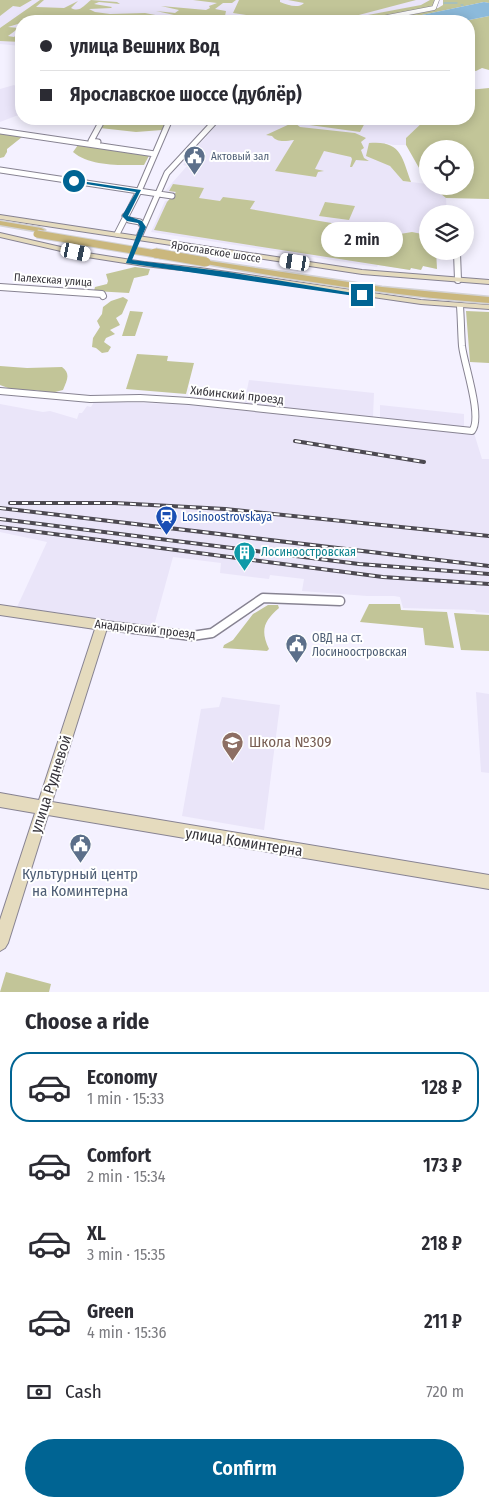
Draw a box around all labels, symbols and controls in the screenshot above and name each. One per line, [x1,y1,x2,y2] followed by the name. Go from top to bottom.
[70,35,219,58] text: улица Вешних Вод
[70,83,302,106] text: Ярославское шоссе (дублёр)
[419,140,474,260] map controls
[419,140,474,195] button: locate
[183,144,207,175] public building icon: Актовый зал
[211,150,269,163] place label: Актовый зал
[63,170,85,192] route start
[419,205,474,260] button: layers
[321,222,403,258] callout: 2 min
[344,230,380,249] text: 2 min
[170,238,262,266] street label: Ярославское шоссе
[59,242,92,262] car
[279,252,310,272] car
[13,271,93,289] street label: Палехская улица
[351,284,373,306] route end
[190,383,284,407] street label: Хибинский проезд
[154,505,178,536] station icon: Losinoostrovskaya
[182,510,272,524] place label: Losinoostrovskaya
[233,540,257,571] building icon: Лосиноостровская
[261,545,356,559] place label: Лосиноостровская
[94,617,196,641] street label: Анадырский проезд
[312,631,407,659] place label: ОВД на ст. Лосиноостровская
[284,633,308,664] public building icon: ОВД на ст. Лосиноостровская
[221,730,245,761] school or university icon: Школа №309
[27,733,75,835] street label: улица Рудневой
[249,733,331,751] place label: Школа №309
[184,824,304,860] street label: улица Коминтерна
[68,833,92,864] public building icon: Культурный центр на Коминтерна
[22,865,138,900] place label: Культурный центр на Коминтерна
[25,1008,149,1035] text: Choose a ride
[27,1065,72,1110] icon: car
[87,1066,157,1089] text: Economy
[421,1076,462,1099] text: 128 ₽
[87,1089,164,1108] text: 1 min · 15:33
[27,1143,72,1188] icon: car
[87,1144,151,1167] text: Comfort
[423,1154,462,1177] text: 173 ₽
[87,1167,166,1186] text: 2 min · 15:34
[27,1221,72,1266] icon: car
[87,1222,106,1245] text: XL
[422,1232,462,1255] text: 218 ₽
[87,1245,165,1264] text: 3 min · 15:35
[27,1299,72,1344] icon: car
[87,1300,134,1323] text: Green
[424,1310,462,1333] text: 211 ₽
[87,1323,166,1342] text: 4 min · 15:36
[25,1378,53,1406] icon: cash
[65,1380,102,1403] text: Cash
[426,1382,464,1401] text: 720 m
[25,1439,464,1497] button: Confirm

